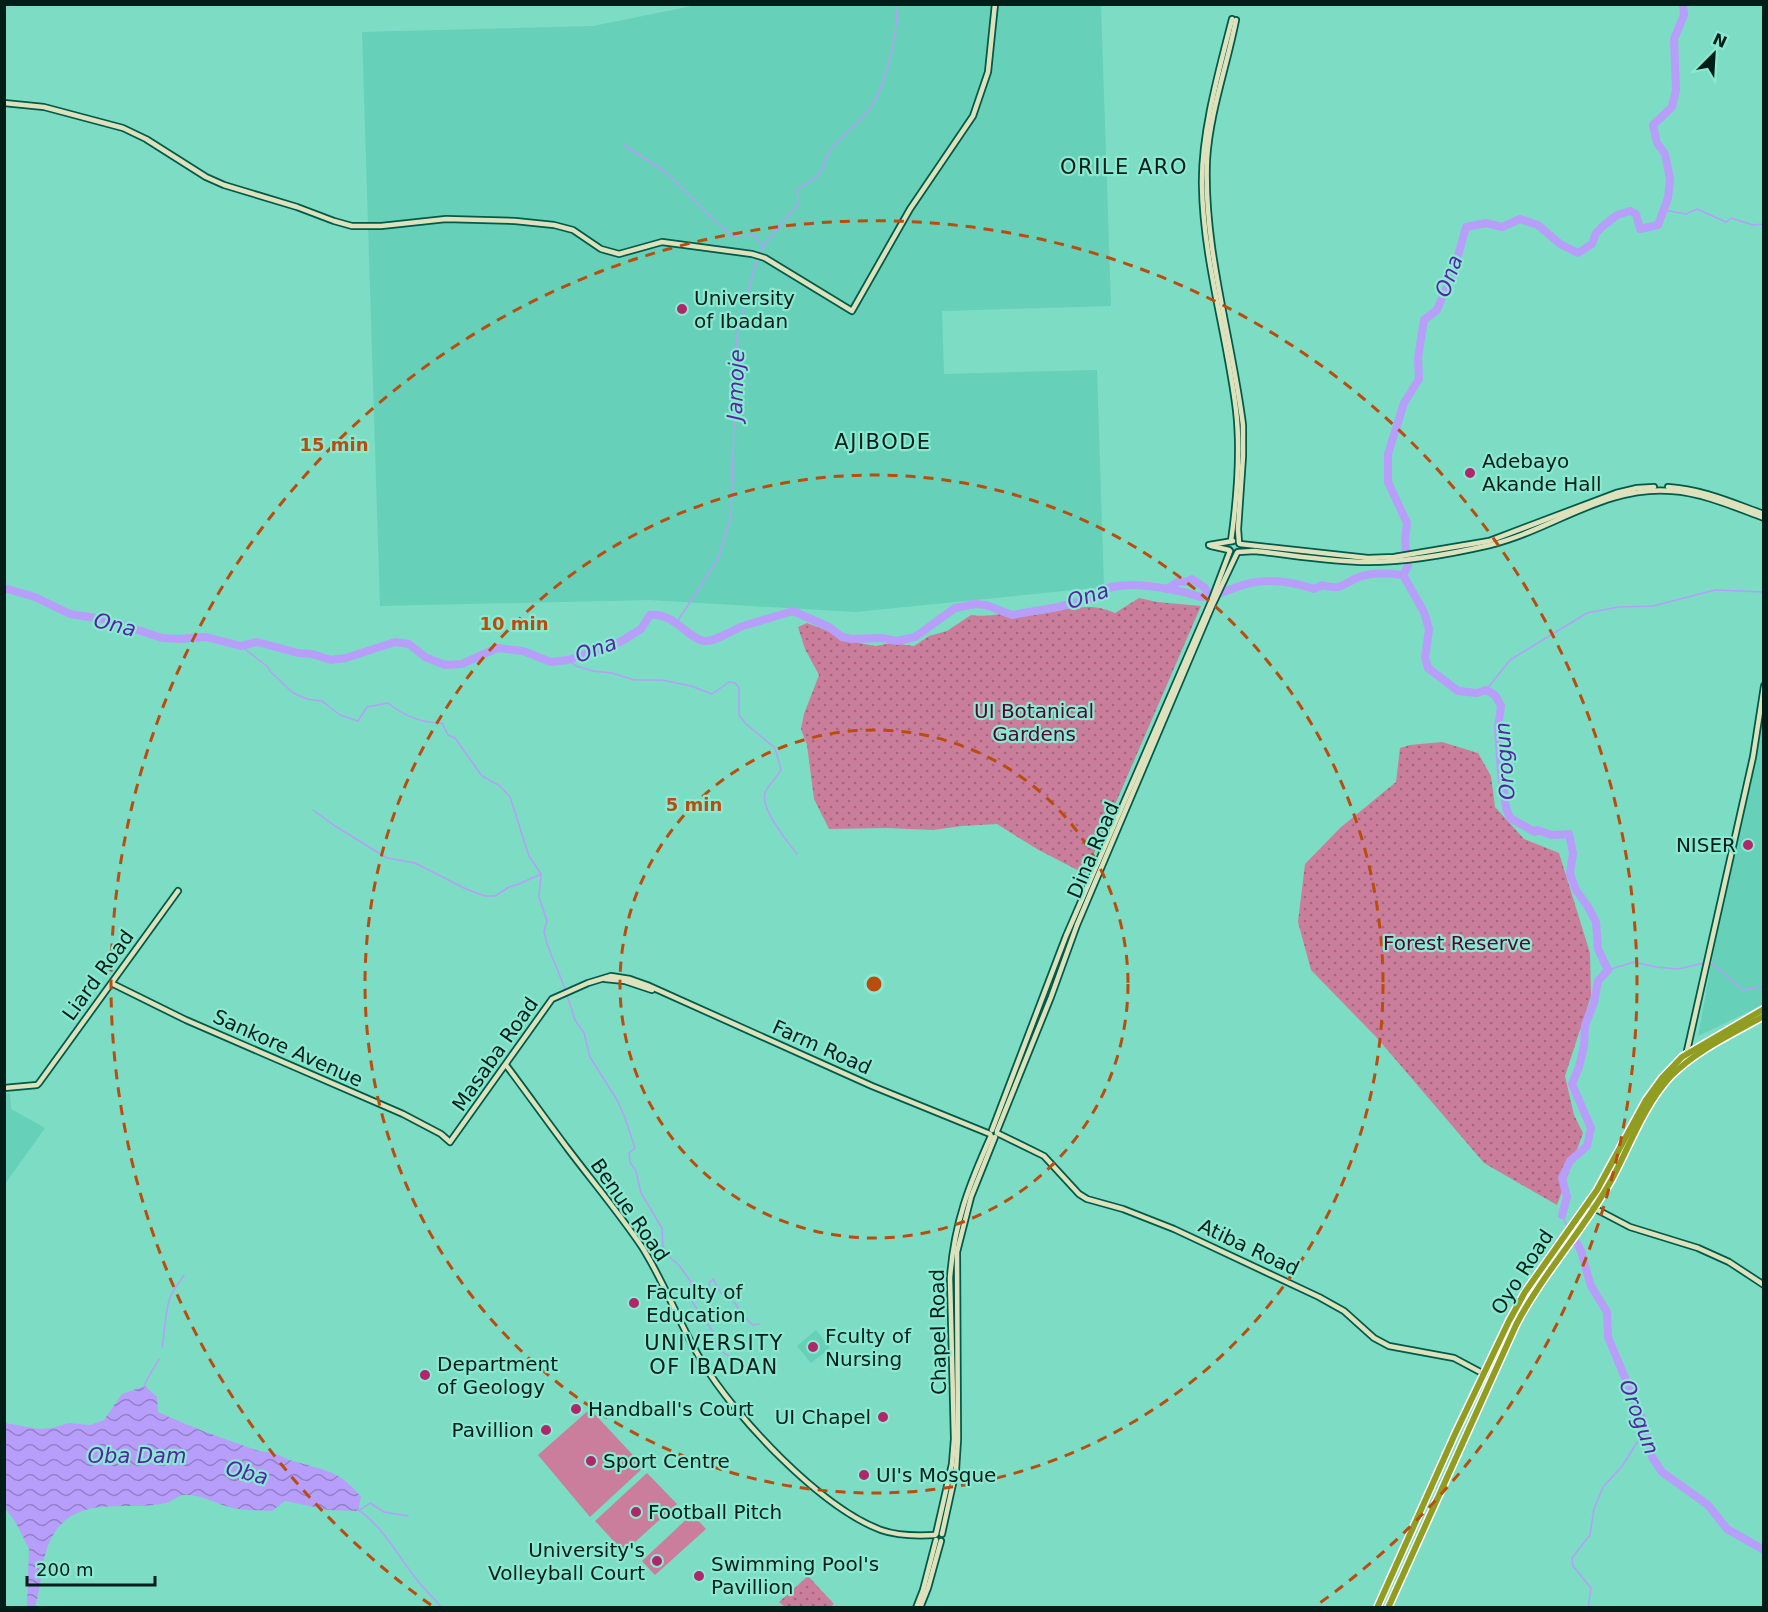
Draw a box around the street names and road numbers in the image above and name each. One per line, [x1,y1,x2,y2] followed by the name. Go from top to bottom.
[1062,798,1124,902] street label: Dina Road
[57,925,139,1025] street label: Liard Road
[447,992,543,1116] street label: Masaba Road
[209,1004,367,1092] street label: Sankore Avenue
[769,1015,875,1079] street label: Farm Road
[586,1154,674,1266] street label: Benue Road
[1195,1213,1303,1281] street label: Atiba Road
[1486,1225,1558,1319] street label: Oyo Road
[925,1269,951,1395] street label: Chapel Road

